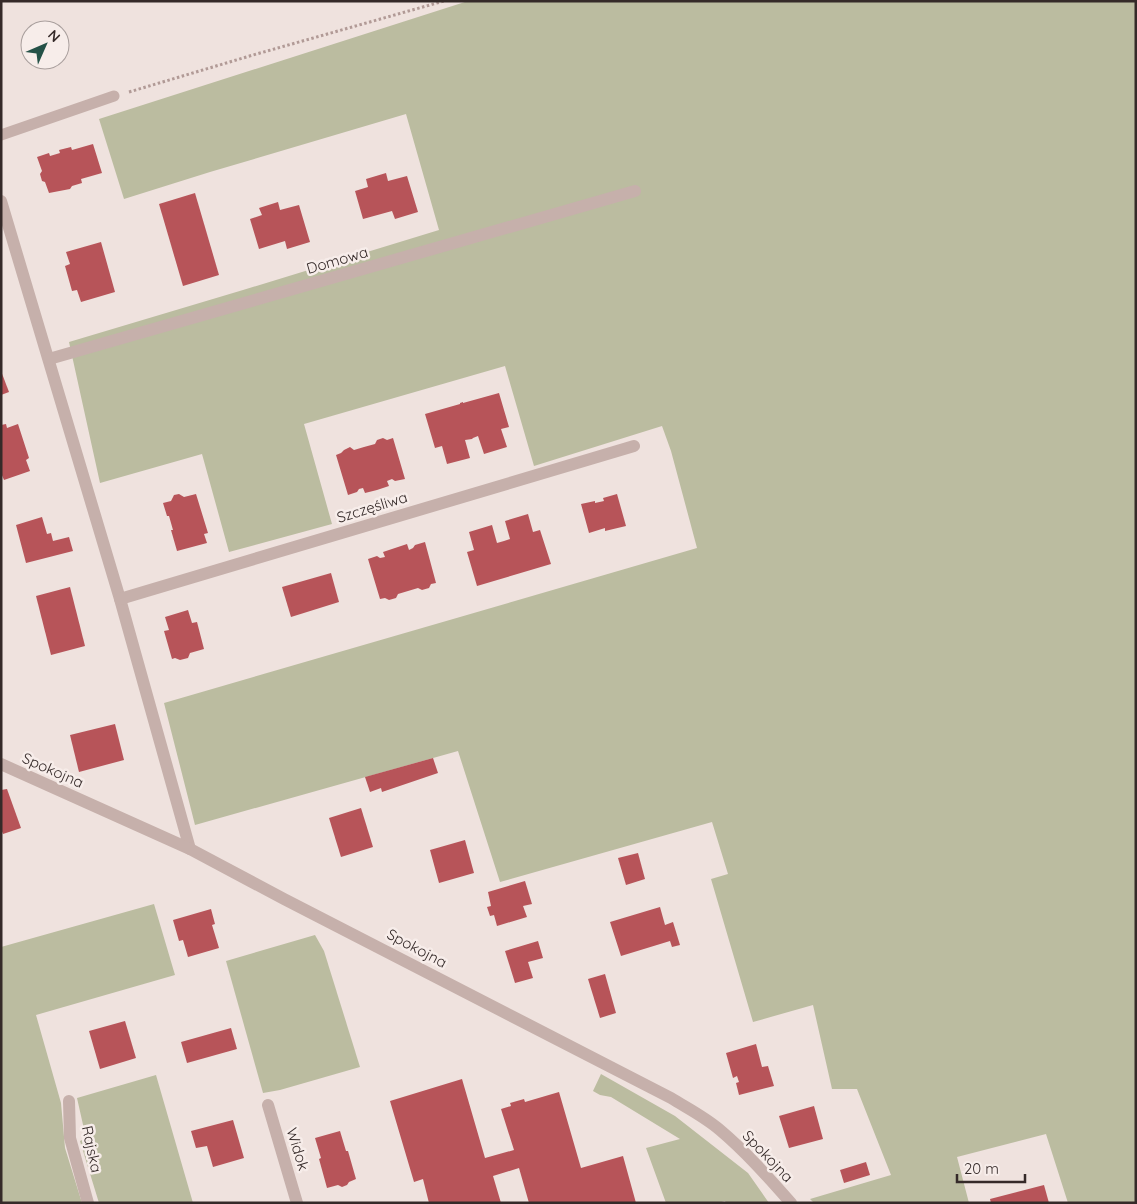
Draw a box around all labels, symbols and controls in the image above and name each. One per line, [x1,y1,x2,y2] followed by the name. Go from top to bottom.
[20,20,70,70] north arrow
[44,26,64,46] text: N
[304,242,370,278] street label: Domowa
[334,487,410,527] street label: Szczęśliwa
[19,748,87,792] street label: Spokojna
[384,924,450,972] street label: Spokojna
[78,1124,106,1174] street label: Rajska
[282,1125,314,1173] street label: Widok
[739,1126,797,1186] street label: Spokojna
[957,1152,1024,1184] scale bar
[964,1159,999,1178] text: 20 m

